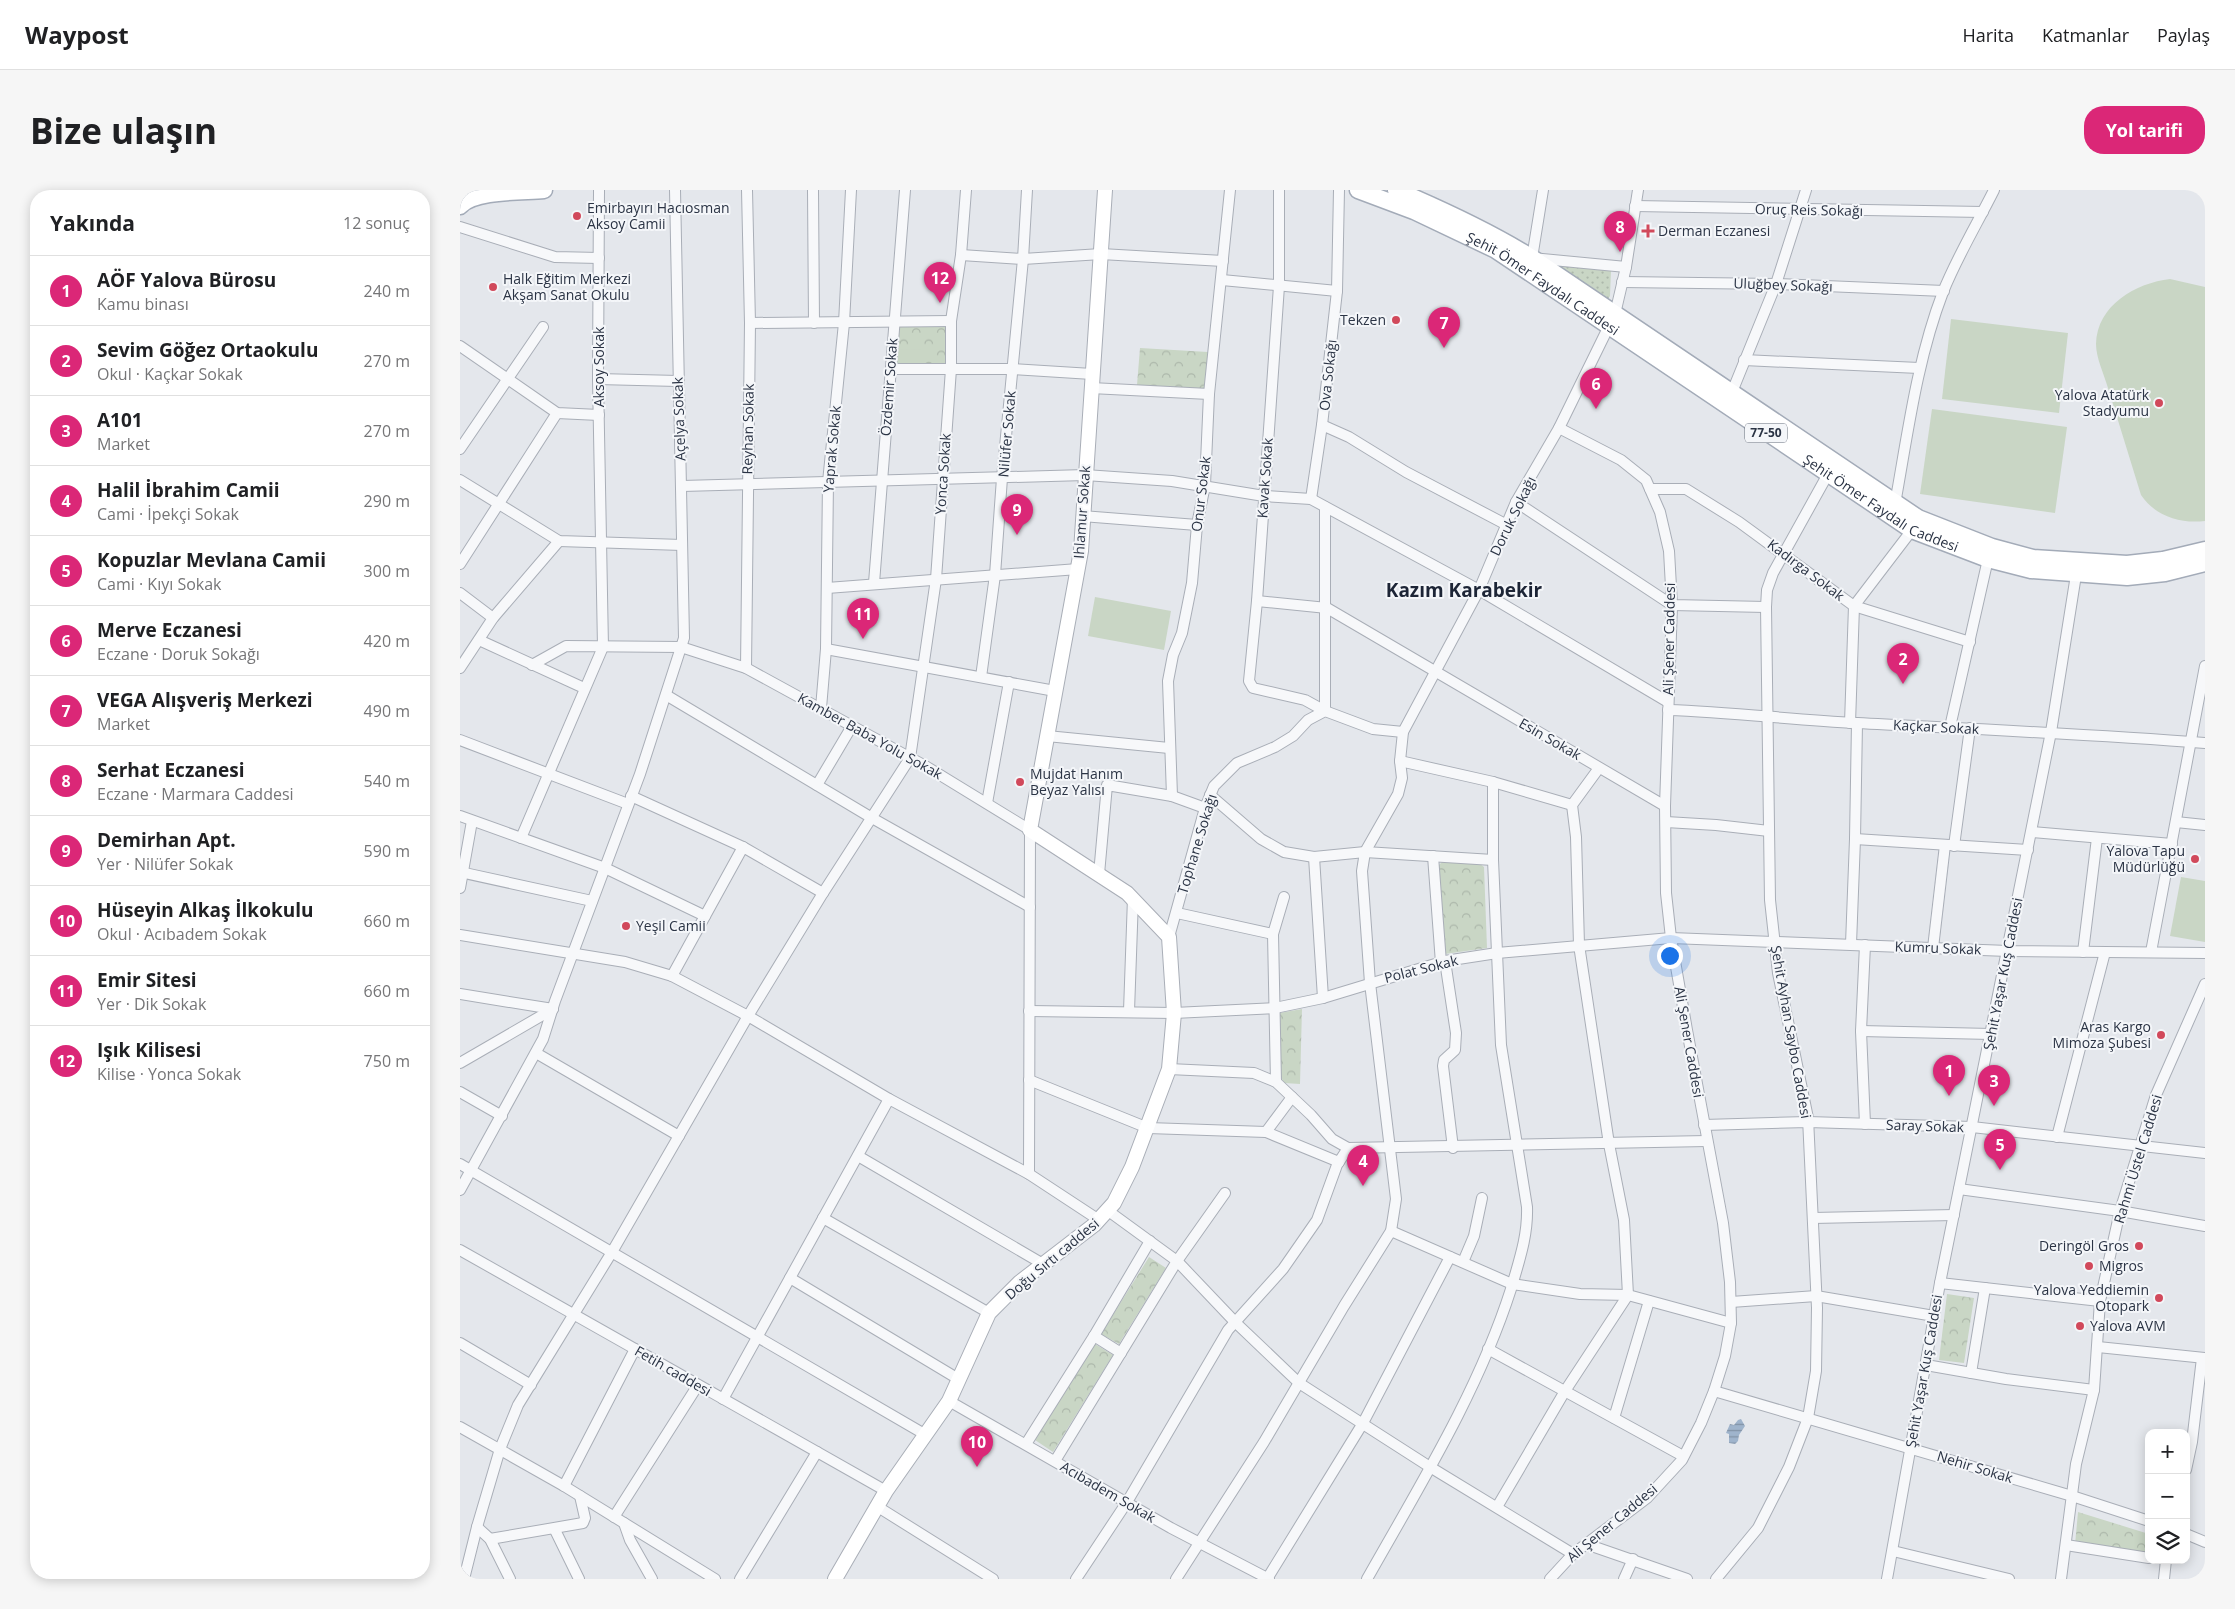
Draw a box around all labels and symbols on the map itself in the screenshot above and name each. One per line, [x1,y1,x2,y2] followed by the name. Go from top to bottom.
[587,198,730,233] place label: Emirbayırı Hacıosman Aksoy Camii
[1755,199,1863,220] street label: Oruç Reis Sokağı
[571,210,583,222] marker: Emirbayırı Hacıosman Aksoy Camii
[1604,211,1636,252] pin: 8
[1658,221,1770,240] place label: Derman Eczanesi
[1642,225,1654,237] marker: Derman Eczanesi
[1463,227,1623,339] street label: Şehit Ömer Faydalı Caddesi
[924,262,956,303] pin: 12
[503,269,631,304] place label: Halk Eğitim Merkezi Akşam Sanat Okulu
[1733,273,1833,296] street label: Uluğbey Sokağı
[487,281,499,293] marker: Halk Eğitim Merkezi Akşam Sanat Okulu
[1428,307,1460,348] pin: 7
[1340,310,1386,329] place label: Tekzen
[1390,314,1402,326] marker: Tekzen
[589,326,608,407] street label: Aksoy Sokak
[876,337,901,437] street label: Özdemir Sokak
[1314,338,1341,412] street label: Ova Sokağı
[1580,368,1612,409] pin: 6
[668,376,689,461] street label: Açelya Sokak
[737,383,758,475] street label: Reyhan Sokak
[2055,385,2150,420] place label: Yalova Atatürk Stadyumu
[993,389,1020,478] street label: Nilüfer Sokak
[2153,397,2165,409] marker: Yalova Atatürk Stadyumu
[818,404,845,493] street label: Yaprak Sokak
[1745,424,1787,442] road number: 77-50
[930,432,955,515] street label: Yonca Sokak
[1252,436,1277,519] street label: Kavak Sokak
[1800,450,1961,556] street label: Şehit Ömer Faydalı Caddesi
[1186,454,1215,533] street label: Onur Sokak
[1069,464,1094,559] street label: Ihlamur Sokak
[1485,473,1540,559] street label: Doruk Sokağı
[1001,494,1033,535] pin: 9
[1764,534,1849,605] street label: Kadırga Sokak
[1386,577,1543,603] district label: Kazım Karabekir
[1658,582,1679,696] street label: Ali Şener Caddesi
[847,598,879,639] pin: 11
[1887,643,1919,684] pin: 2
[795,688,946,784] street label: Kamber Baba Yolu Sokak
[1516,713,1585,764] street label: Esin Sokak
[1893,715,1980,738] street label: Kaçkar Sokak
[1030,764,1123,799] place label: Mujdat Hanım Beyaz Yalısı
[1014,776,1026,788] marker: Mujdat Hanım Beyaz Yalısı
[1172,792,1221,896] street label: Tophane Sokağı
[2106,841,2185,876] place label: Yalova Tapu Müdürlüğü
[2189,853,2201,865] marker: Yalova Tapu Müdürlüğü
[1978,896,2027,1052] street label: Şehit Yaşar Kuş Caddesi
[636,916,706,935] place label: Yeşil Camii
[620,920,632,932] marker: Yeşil Camii
[1894,936,1982,959] street label: Kumru Sokak
[1657,943,1683,969] your location
[1767,944,1816,1120] street label: Şehit Ayhan Saybo Caddesi
[1382,950,1460,987] street label: Polat Sokak
[1670,985,1709,1099] street label: Ali Şener Caddesi
[2053,1017,2151,1052] place label: Aras Kargo Mimoza Şubesi
[2155,1029,2167,1041] marker: Aras Kargo Mimoza Şubesi
[1933,1055,1965,1096] pin: 1
[1978,1065,2010,1106] pin: 3
[2109,1092,2166,1226] street label: Rahmi Üstel Caddesi
[1886,1115,1965,1136] street label: Saray Sokak
[1984,1129,2016,1170] pin: 5
[1347,1145,1379,1186] pin: 4
[1001,1214,1103,1304] street label: Doğu Sırtı caddesi
[2039,1236,2129,1255] place label: Deringöl Gros
[2133,1240,2145,1252] marker: Deringöl Gros
[2099,1256,2144,1275] place label: Migros
[2083,1260,2095,1272] marker: Migros
[2034,1280,2150,1315] place label: Yalova Yeddiemin Otopark
[2153,1292,2165,1304] marker: Yalova Yeddiemin Otopark
[1901,1293,1946,1449] street label: Şehit Yaşar Kuş Caddesi
[2090,1316,2166,1335] place label: Yalova AVM
[2074,1320,2086,1332] marker: Yalova AVM
[631,1341,715,1400] street label: Fetih caddesi
[961,1426,993,1467] pin: 10
[1935,1446,2016,1487] street label: Nehir Sokak
[1057,1457,1160,1527] street label: Acıbadem Sokak
[1562,1479,1661,1566] street label: Ali Şener Caddesi

